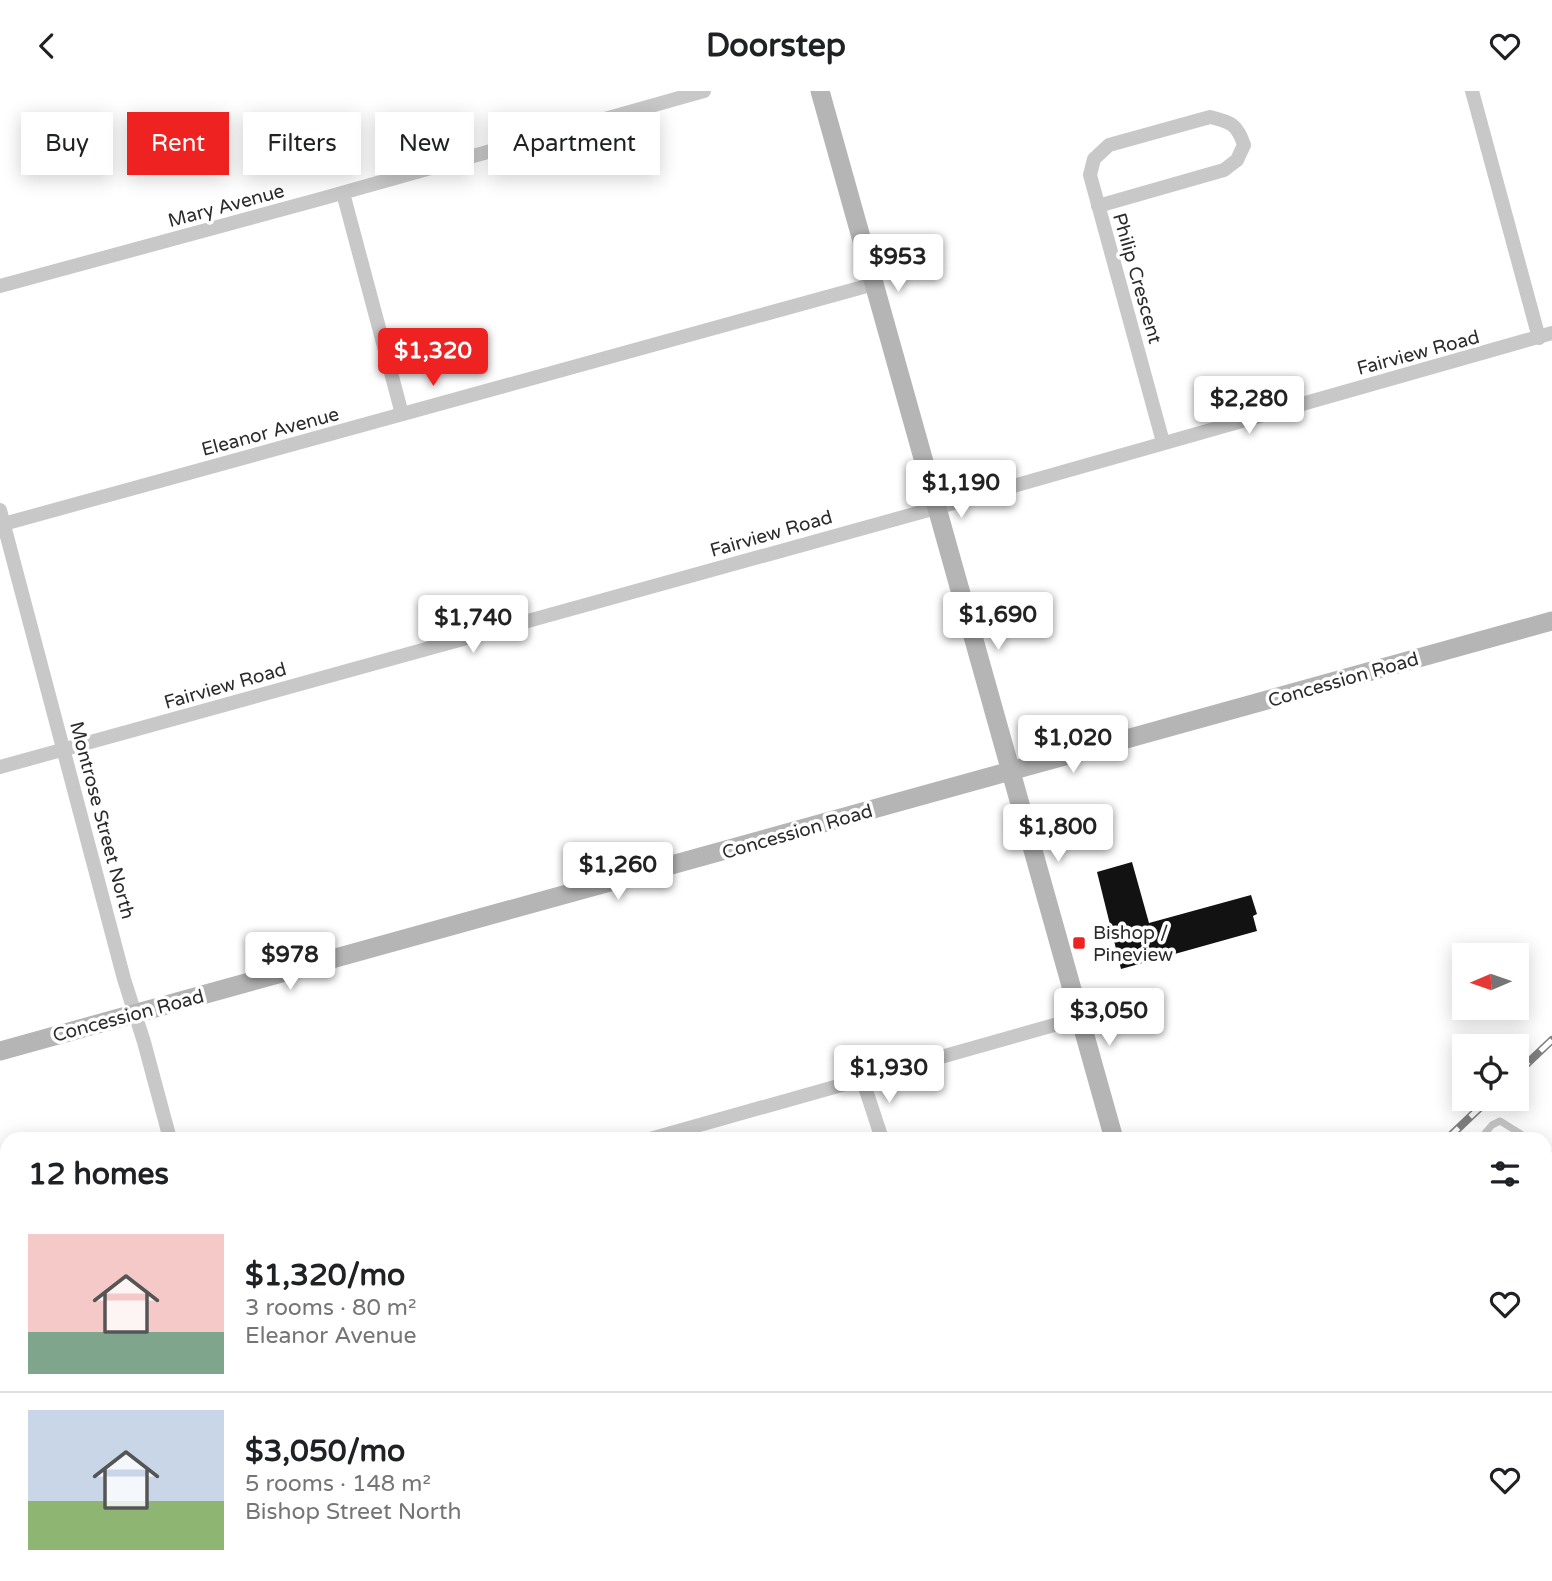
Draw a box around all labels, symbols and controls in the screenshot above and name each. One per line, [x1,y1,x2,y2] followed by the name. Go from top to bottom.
[28,27,66,65] icon: back
[706,27,846,65] text: Doorstep
[1486,27,1524,65] icon: heart
[21,112,113,175] chip: Buy
[127,112,229,175] chip: Rent
[243,112,361,175] chip: Filters
[375,112,474,175] chip: New
[488,112,660,175] chip: Apartment
[166,180,287,232] street label: Mary Avenue
[1108,211,1166,346] street label: Philip Crescent
[857,235,939,294] pin: $953
[869,243,927,271] text: $953
[1355,326,1482,380] street label: Fairview Road
[376,329,490,388] pin: $1,320
[394,337,472,365] text: $1,320
[1192,377,1306,436] pin: $2,280
[1210,385,1288,413] text: $2,280
[199,403,342,461] street label: Eleanor Avenue
[904,461,1018,520] pin: $1,190
[922,469,1000,497] text: $1,190
[708,506,835,562] street label: Fairview Road
[941,593,1055,652] pin: $1,690
[416,595,530,655] pin: $1,740
[959,601,1037,629] text: $1,690
[434,604,512,632] text: $1,740
[1265,648,1421,712] street label: Concession Road
[162,658,289,714] street label: Fairview Road
[1016,715,1130,775] pin: $1,020
[65,719,139,921] street label: Montrose Street North
[1034,724,1112,752] text: $1,020
[719,800,875,864] street label: Concession Road
[1001,805,1115,864] pin: $1,800
[1019,813,1097,841] text: $1,800
[561,843,675,902] pin: $1,260
[579,851,657,879] text: $1,260
[1093,922,1173,966] place label: Bishop / Pineview
[249,933,331,992] pin: $978
[1071,935,1087,951] marker: Bishop / Pineview
[261,941,319,969] text: $978
[1452,943,1530,1020] north arrow
[1452,943,1529,1111] map controls
[50,985,206,1047] street label: Concession Road
[1052,989,1166,1048] pin: $3,050
[1070,997,1148,1025] text: $3,050
[1452,1034,1529,1111] button: locate
[832,1045,946,1105] pin: $1,930
[850,1054,928,1082] text: $1,930
[1486,1155,1524,1193] icon: filters
[28,1156,169,1193] text: 12 homes
[245,1257,405,1294] text: $1,320/mo
[84,1262,168,1346] icon: home
[1486,1285,1524,1323] icon: heart
[245,1294,416,1322] text: 3 rooms · 80 m²
[245,1322,416,1350] text: Eleanor Avenue
[245,1433,405,1470] text: $3,050/mo
[84,1438,168,1522] icon: home
[1486,1461,1524,1499] icon: heart
[245,1470,431,1498] text: 5 rooms · 148 m²
[245,1498,461,1526] text: Bishop Street North

